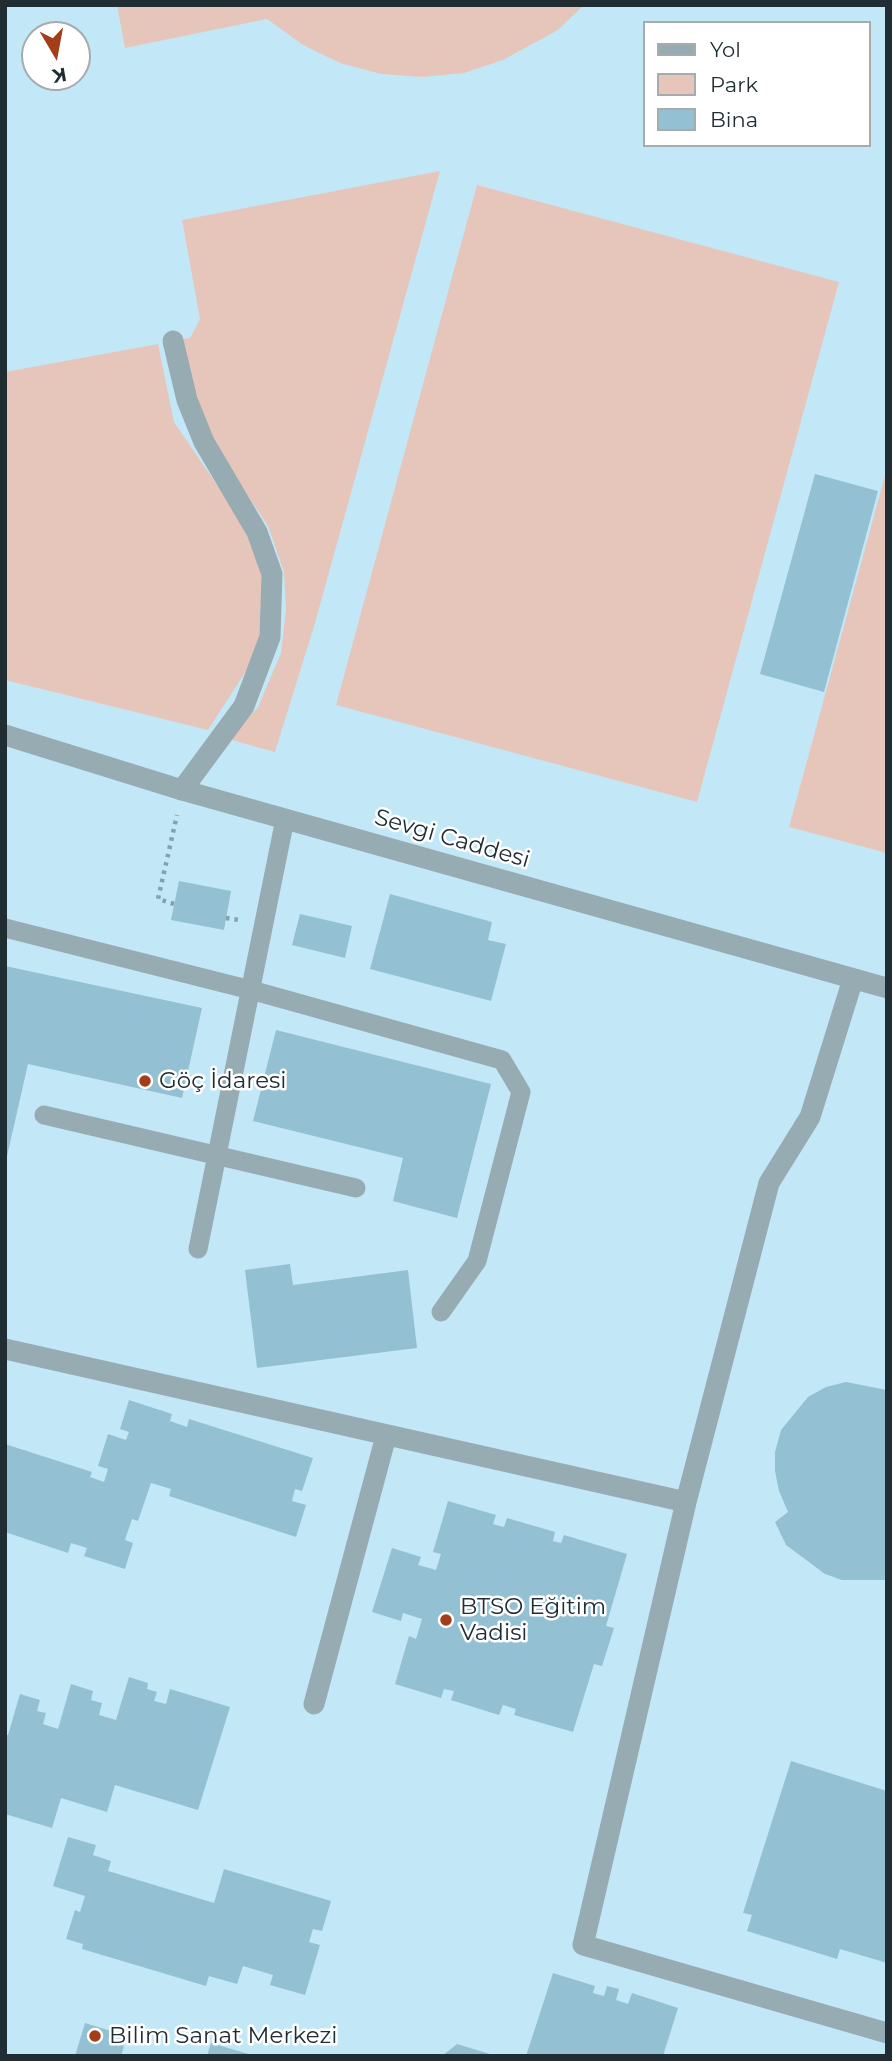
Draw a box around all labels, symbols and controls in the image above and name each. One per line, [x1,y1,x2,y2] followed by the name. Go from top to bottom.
[21,21,91,91] north arrow
[644,21,871,147] legend
[710,37,741,62] text: Yol
[50,63,68,88] text: K
[710,72,758,97] text: Park
[710,107,758,132] text: Bina
[371,804,533,874] street label: Sevgi Caddesi
[159,1067,287,1095] place label: Göç İdaresi
[137,1073,153,1089] marker: Göç İdaresi
[460,1593,606,1647] place label: BTSO Eğitim Vadisi
[438,1612,454,1628] marker: BTSO Eğitim Vadisi
[109,2022,337,2050] place label: Bilim Sanat Merkezi
[87,2028,103,2044] marker: Bilim Sanat Merkezi

